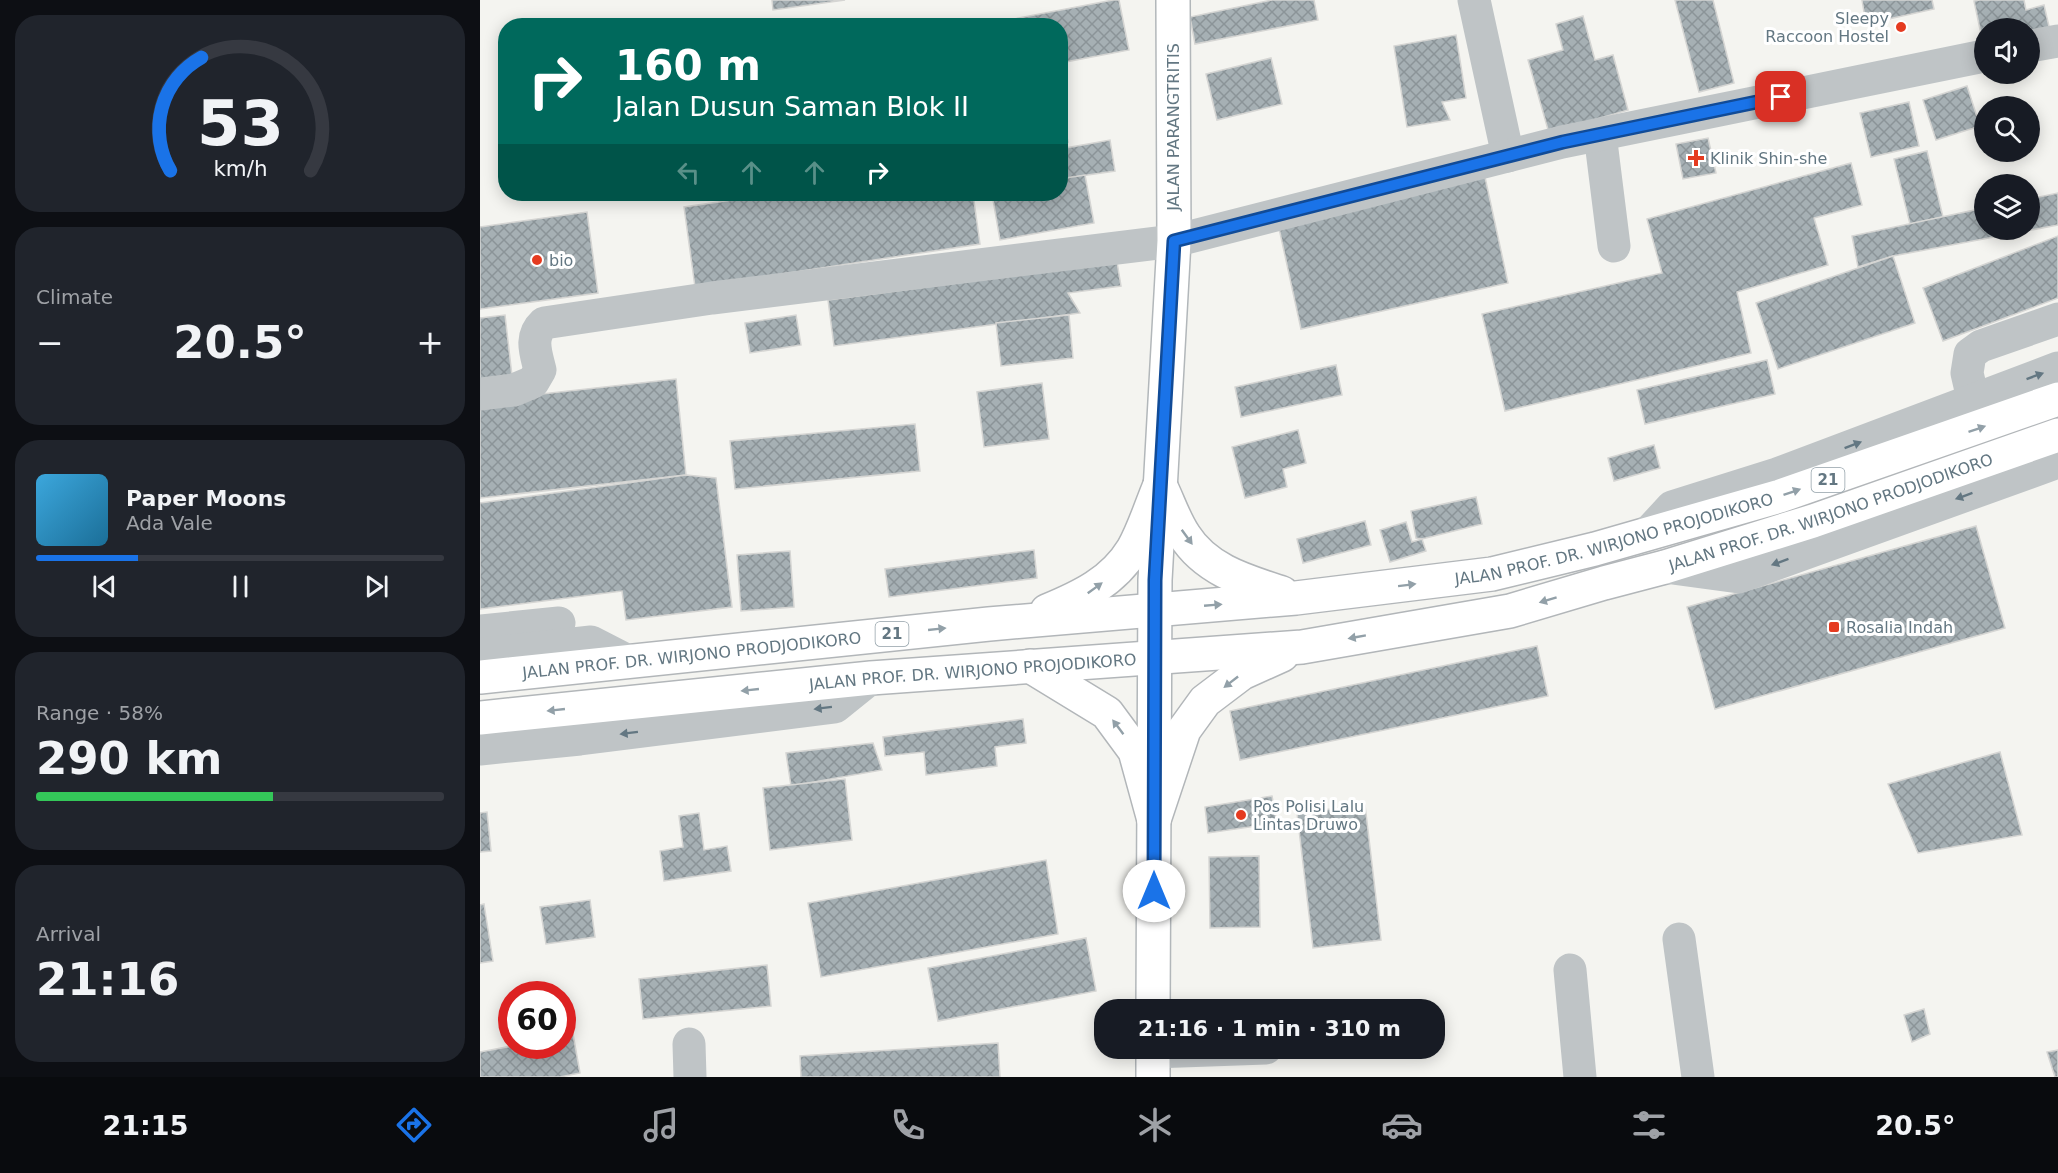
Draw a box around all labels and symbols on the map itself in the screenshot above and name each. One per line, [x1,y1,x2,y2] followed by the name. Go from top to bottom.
[1765,9,1889,46] place label: Sleepy Raccoon Hostel
[1894,20,1908,34] marker: Sleepy Raccoon Hostel
[1164,43,1183,212] street label: JALAN PARANGTRITIS
[1755,71,1806,122] pin
[1687,149,1705,167] marker: Klinik Shin-she
[1710,149,1827,168] place label: Klinik Shin-she
[549,251,573,270] place label: bio
[530,253,544,267] marker: bio
[2026,371,2044,381] one-way arrow
[1968,423,1986,433] one-way arrow
[1844,440,1862,450] one-way arrow
[1665,450,1996,576] street label: JALAN PROF. DR. WIRJONO PRODJODIKORO
[1812,468,1844,492] road number: 21
[1783,487,1801,496] one-way arrow
[1453,489,1775,589] street label: JALAN PROF. DR. WIRJONO PROJODIKORO
[1954,492,1972,502] one-way arrow
[1181,528,1193,544] one-way arrow
[1771,558,1789,568] one-way arrow
[1398,580,1417,589] one-way arrow
[1088,582,1103,594] one-way arrow
[1539,596,1557,605] one-way arrow
[1204,600,1223,610] one-way arrow
[1846,618,1953,637] place label: Rosalia Indah
[1827,620,1841,634] marker: Rosalia Indah
[876,622,908,646] road number: 21
[928,624,947,634] one-way arrow
[521,628,862,683] street label: JALAN PROF. DR. WIRJONO PRODJODIKORO
[1347,633,1366,642] one-way arrow
[807,650,1137,694] street label: JALAN PROF. DR. WIRJONO PROJODIKORO
[1223,675,1239,688] one-way arrow
[741,686,760,695] one-way arrow
[813,704,832,713] one-way arrow
[547,705,566,715] one-way arrow
[1112,720,1124,736] one-way arrow
[620,728,639,737] one-way arrow
[1253,797,1364,834] place label: Pos Polisi Lalu Lintas Druwo
[1234,808,1248,822] marker: Pos Polisi Lalu Lintas Druwo
[1122,859,1186,923] position arrow
[498,981,576,1059] speed limit sign: 60

